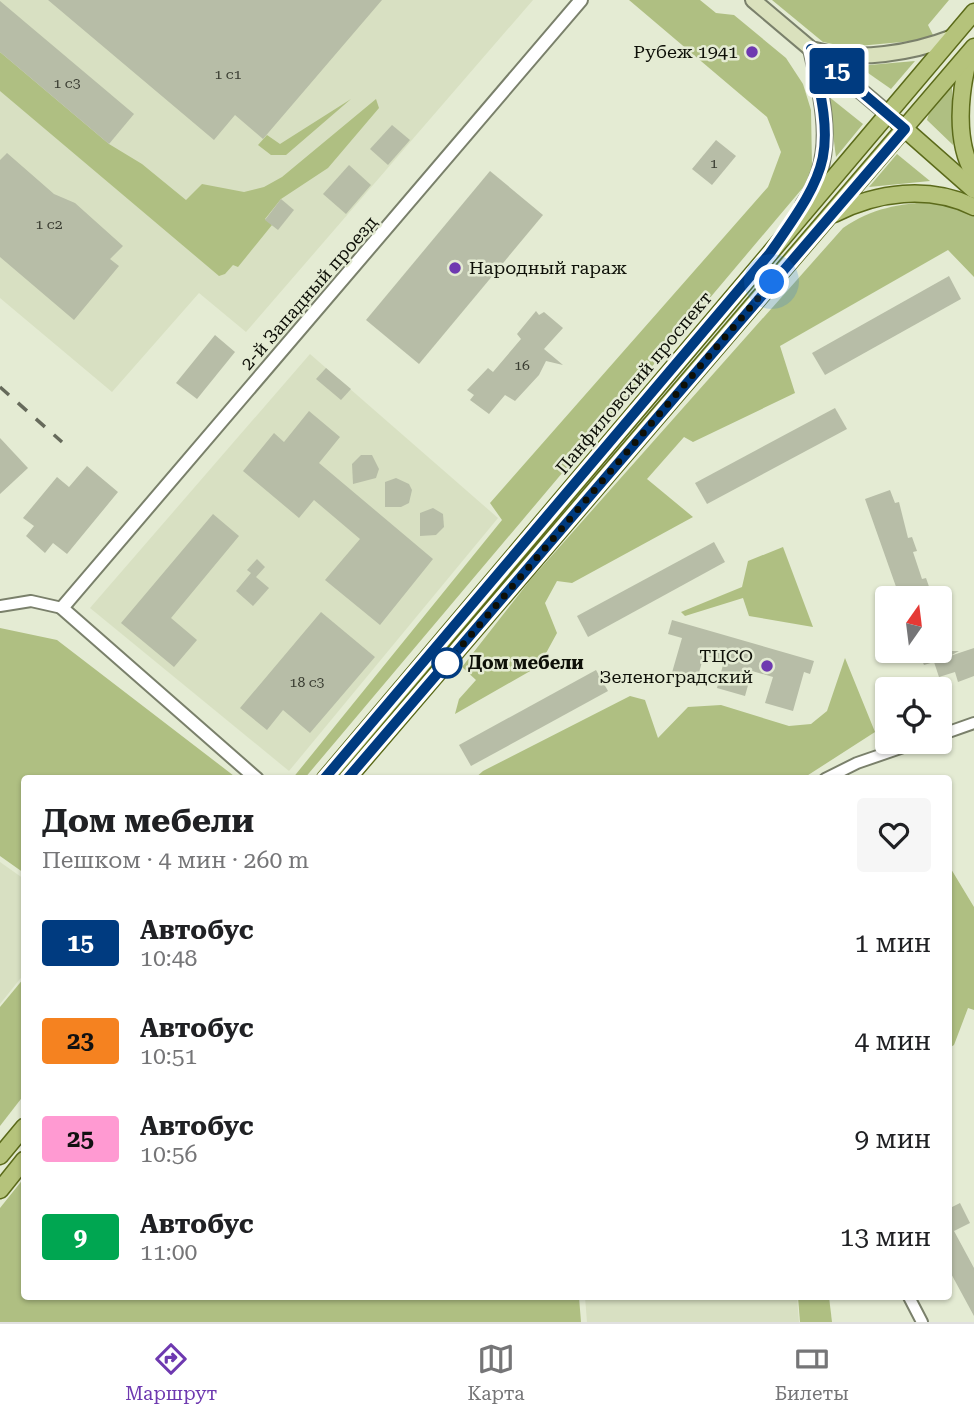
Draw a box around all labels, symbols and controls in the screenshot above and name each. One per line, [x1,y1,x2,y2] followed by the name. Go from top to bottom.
[633,41,738,62] place label: Рубеж 1941
[744,44,760,60] marker: Рубеж 1941
[806,48,868,94] line badge: 15
[824,57,850,85] text: 15
[214,66,242,82] house number: 1 с1
[53,75,81,91] house number: 1 с3
[710,155,718,171] house number: 1
[236,211,381,374] street label: 2-й Западный проезд
[35,216,63,232] house number: 1 с2
[469,257,628,278] place label: Народный гараж
[447,260,463,276] marker: Народный гараж
[754,264,789,299] your location
[551,287,716,478] street label: Панфиловский проспект
[514,357,530,373] house number: 16
[875,586,952,663] north arrow
[875,586,952,754] map controls
[599,645,753,687] place label: ТЦСО Зеленоградский
[432,648,462,678] marker: Дом мебели
[468,652,584,673] place label: Дом мебели
[759,658,775,674] marker: ТЦСО Зеленоградский
[290,674,325,690] house number: 18 с3
[875,677,952,754] button: locate
[857,798,931,872] button: heart
[42,801,254,840] text: Дом мебели
[42,847,309,874] text: Пешком · 4 мин · 260 m
[140,915,254,945] text: Автобус
[854,928,931,958] text: 1 мин
[67,929,94,957] text: 15
[140,945,197,972] text: 10:48
[140,1013,254,1043] text: Автобус
[854,1026,931,1056] text: 4 мин
[67,1027,94,1055] text: 23
[140,1043,197,1070] text: 10:51
[140,1111,254,1141] text: Автобус
[854,1124,931,1154] text: 9 мин
[67,1125,94,1153] text: 25
[140,1141,197,1168] text: 10:56
[140,1209,254,1239] text: Автобус
[840,1222,931,1252] text: 13 мин
[74,1223,87,1251] text: 9
[140,1239,197,1266] text: 11:00
[125,1340,217,1405] tab: Маршрут
[468,1340,524,1405] tab: Карта
[775,1340,849,1405] tab: Билеты

